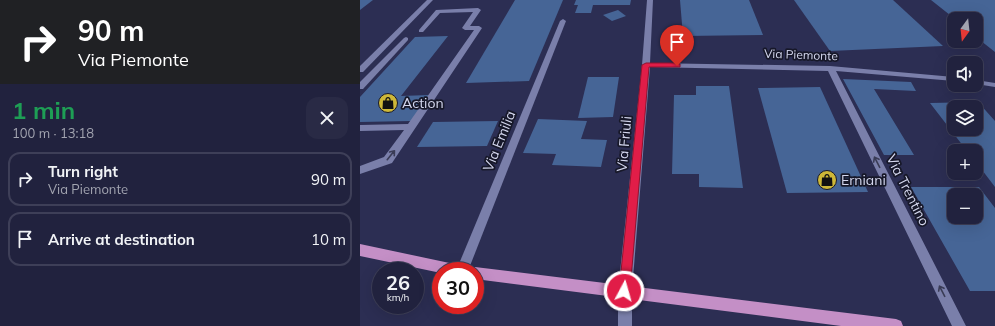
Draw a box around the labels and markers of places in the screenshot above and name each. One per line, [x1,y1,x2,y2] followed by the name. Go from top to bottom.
[660,25,694,66] pin
[377,92,399,114] shop icon: Action
[402,94,444,112] place label: Action
[816,169,838,191] shop icon: Erniani
[841,171,886,189] place label: Erniani

